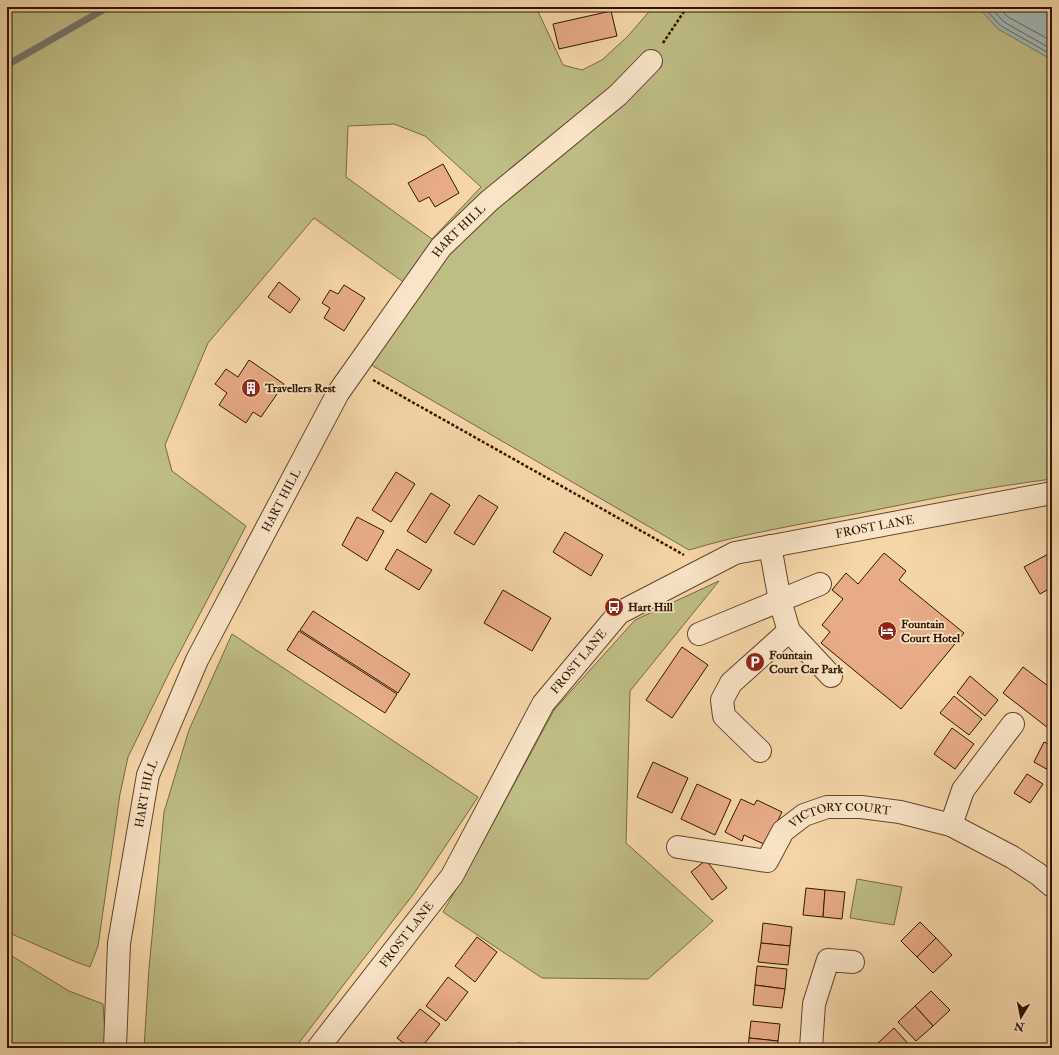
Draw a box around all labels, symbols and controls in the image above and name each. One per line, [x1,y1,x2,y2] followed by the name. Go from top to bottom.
[429,201,489,260] street label: HART HILL
[240,377,262,399] building icon: Travellers Rest
[264,381,336,396] place label: Travellers Rest
[259,466,305,535] street label: HART HILL
[834,512,916,542] street label: FROST LANE
[603,596,625,618] bus stop icon: Hart Hill
[628,600,674,615] place label: Hart Hill
[901,617,961,646] place label: Fountain Court Hotel
[876,620,898,642] hotel icon: Fountain Court Hotel
[548,626,610,697] street label: FROST LANE
[769,648,843,677] place label: Fountain Court Car Park
[744,651,766,673] parking icon: Fountain Court Car Park
[132,757,162,829] street label: HART HILL
[786,800,892,832] street label: VICTORY COURT
[376,898,438,971] street label: FROST LANE
[1001,997,1041,1037] north arrow
[1012,1019,1026,1034] text: N

